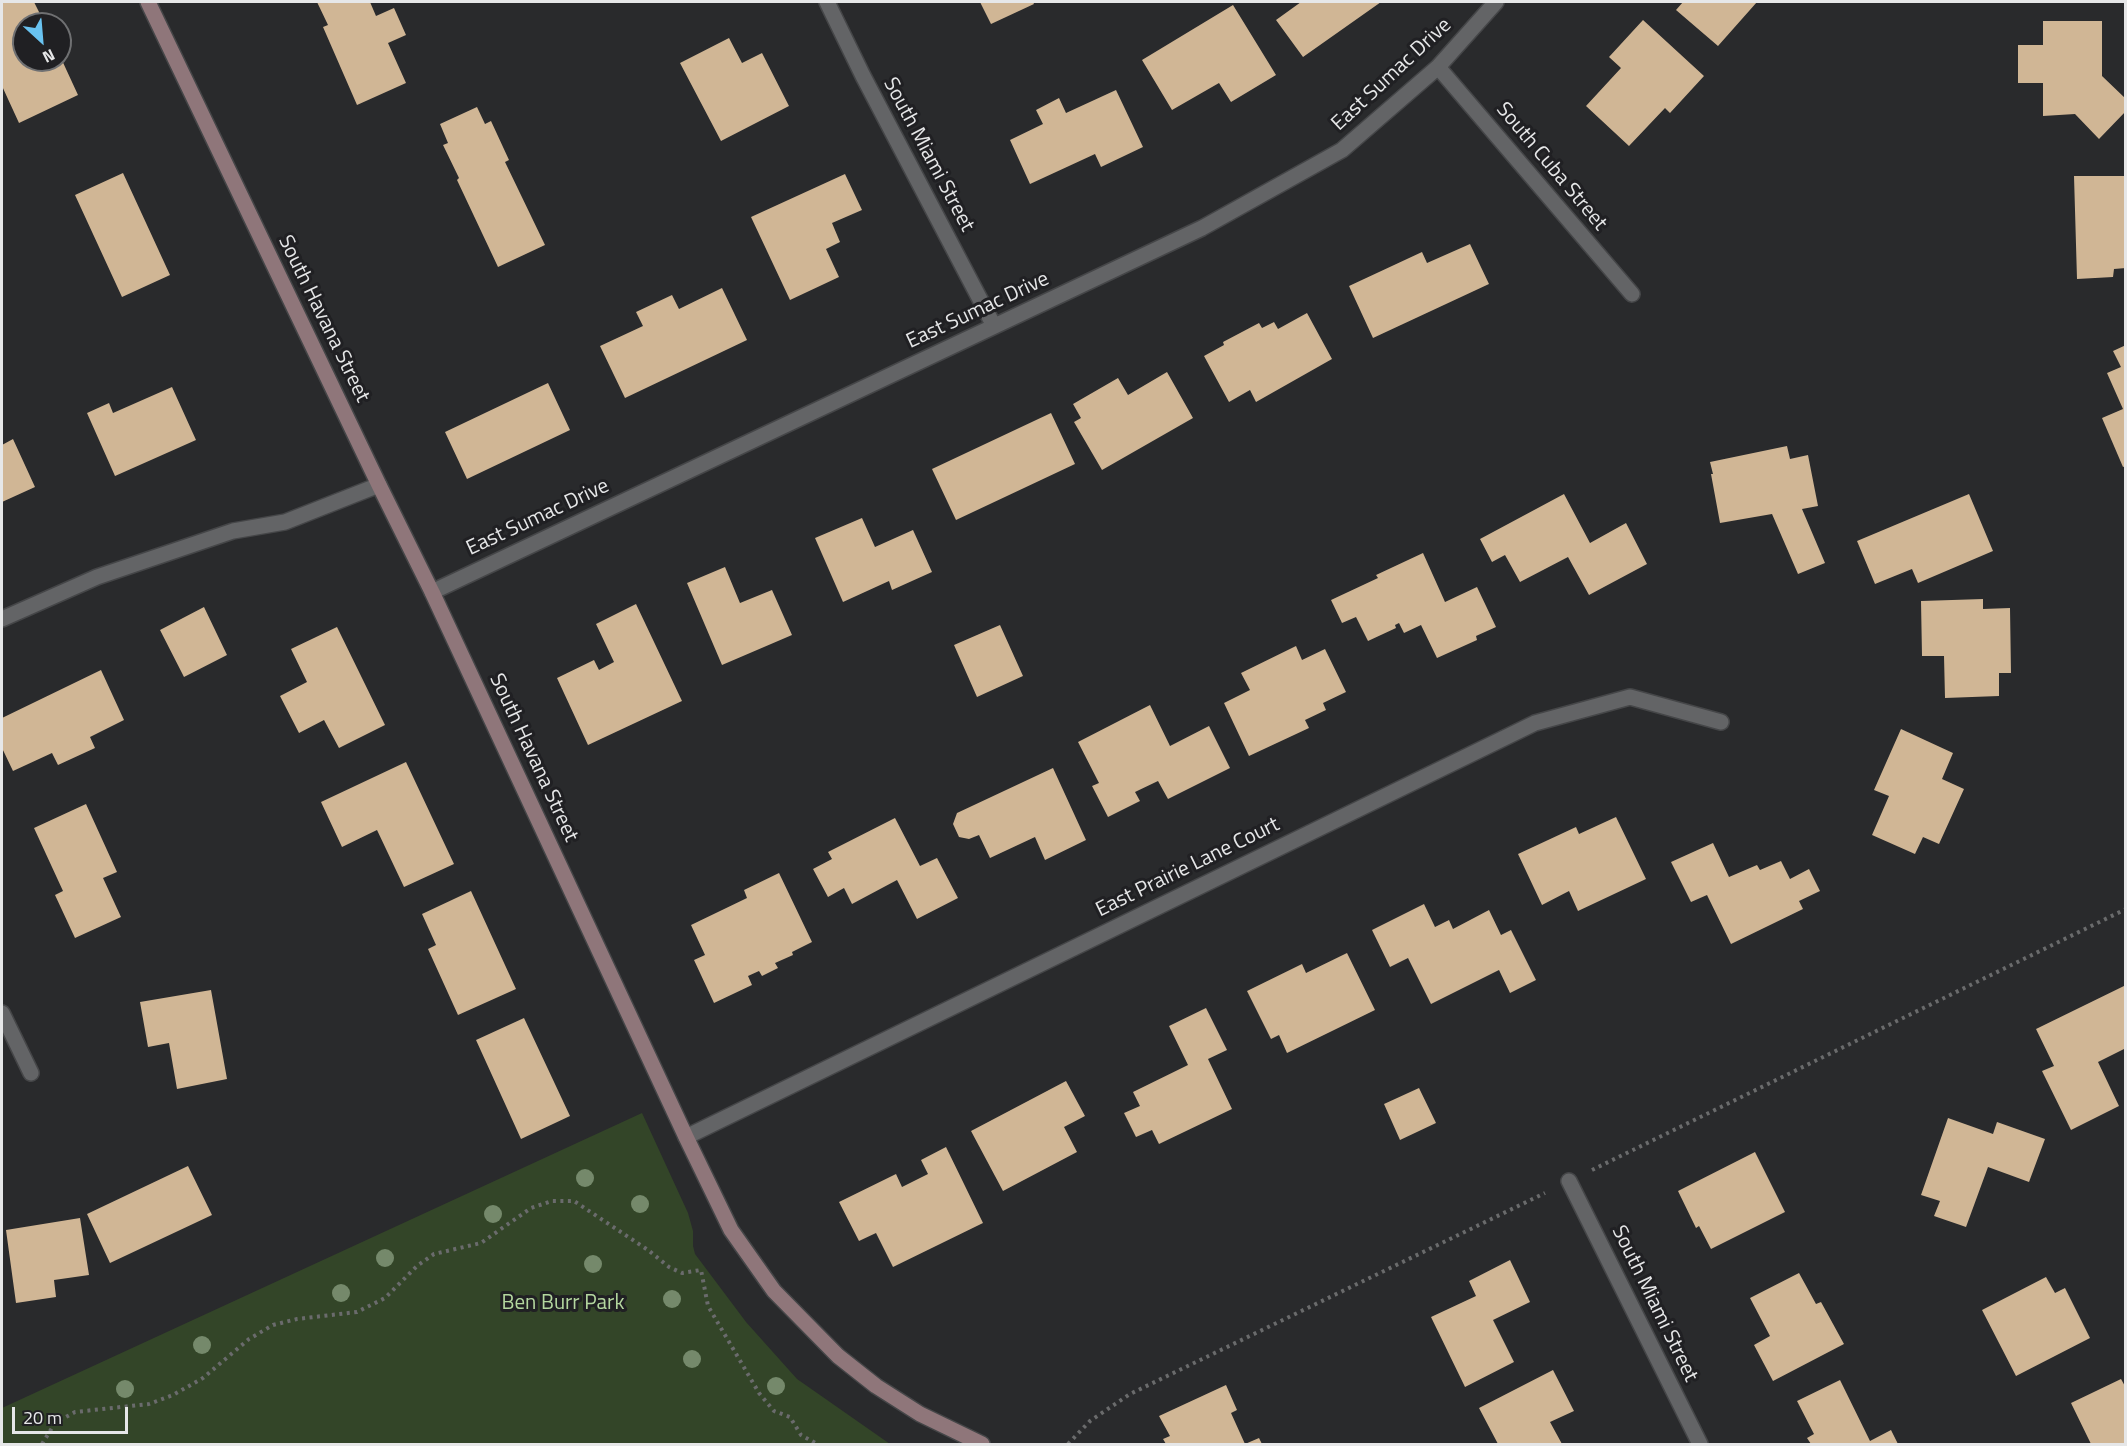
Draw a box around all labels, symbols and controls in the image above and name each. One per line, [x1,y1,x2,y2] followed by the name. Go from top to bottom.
[12,12,72,72] north arrow
[1327,13,1457,137] street label: East Sumac Drive
[39,43,59,70] text: N
[877,74,979,236] street label: South Miami Street
[1490,98,1612,236] street label: South Cuba Street
[272,231,374,407] street label: South Havana Street
[903,267,1053,355] street label: East Sumac Drive
[463,474,613,562] street label: East Sumac Drive
[483,670,583,846] street label: South Havana Street
[1092,813,1284,923] street label: East Prairie Lane Court
[1605,1222,1703,1386] street label: South Miami Street
[502,1291,624,1317] park label: Ben Burr Park
[15,1395,130,1433] scale bar
[23,1404,62,1431] text: 20 m

